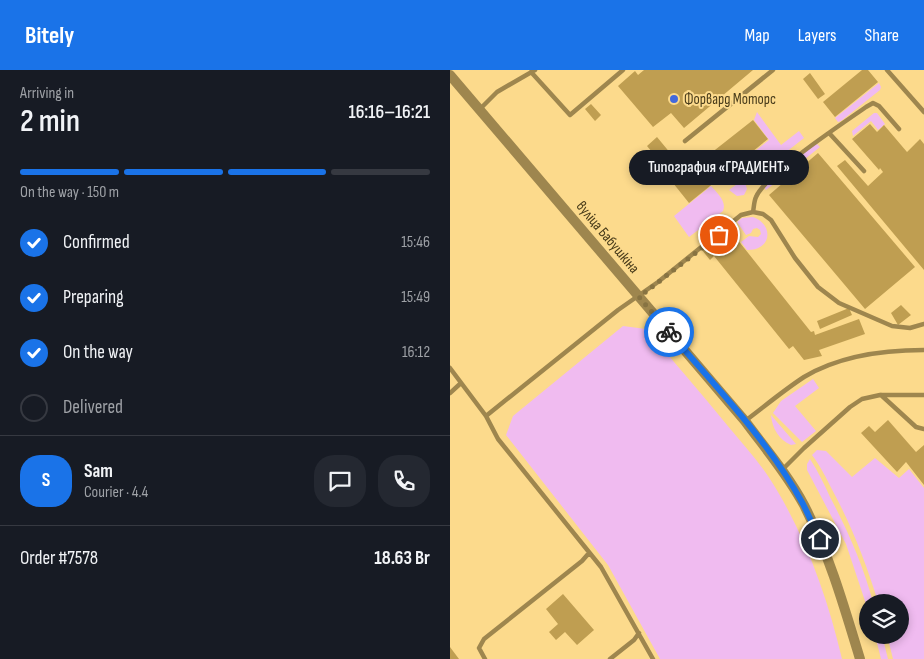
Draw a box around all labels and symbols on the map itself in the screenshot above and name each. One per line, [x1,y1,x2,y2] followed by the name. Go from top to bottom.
[684,90,776,109] place label: Форвард Моторс
[668,93,680,105] marker: Форвард Моторс
[629,150,809,185] callout: Типография «ГРАДИЕНТ»
[572,197,644,278] street label: вуліца Бабушкіна
[698,214,740,256] pin
[644,307,694,357] courier
[799,518,841,560] pin

